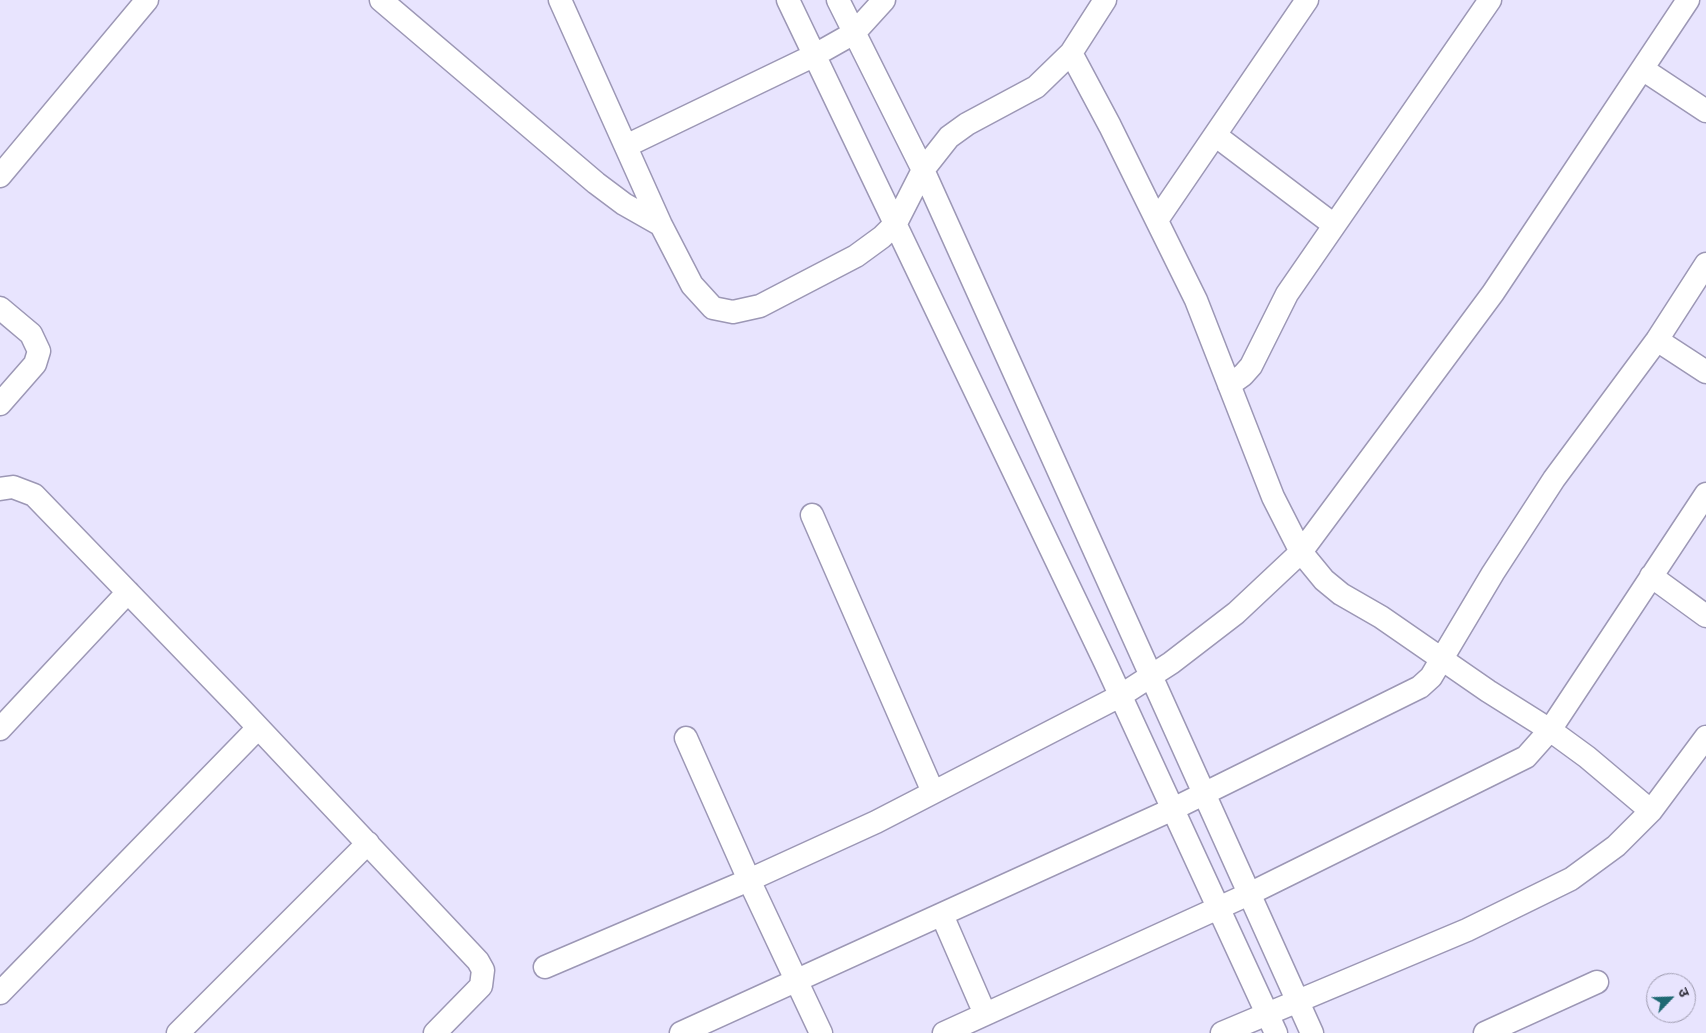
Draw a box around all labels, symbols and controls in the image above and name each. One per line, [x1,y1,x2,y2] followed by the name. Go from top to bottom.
[1646,973,1696,1023] north arrow
[1674,984,1695,1000] text: उ

